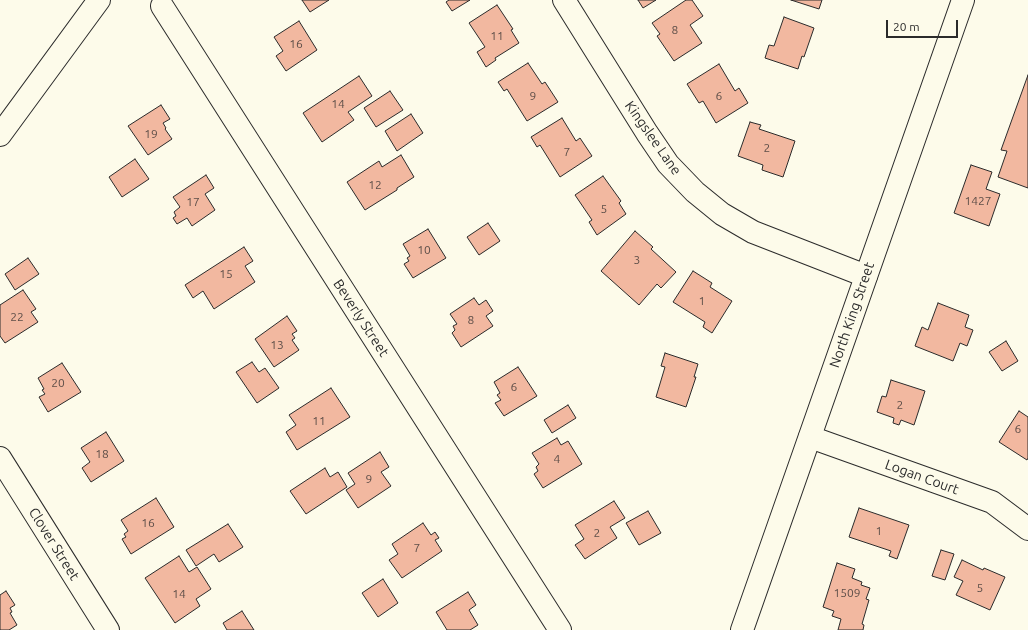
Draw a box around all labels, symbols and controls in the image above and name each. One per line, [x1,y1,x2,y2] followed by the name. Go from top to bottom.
[888,12,960,38] scale bar
[893,20,920,33] text: 20 m
[672,23,678,37] house number: 8
[490,29,504,43] house number: 11
[289,37,303,51] house number: 16
[530,89,536,103] house number: 9
[716,89,722,103] house number: 6
[331,97,345,111] house number: 14
[621,98,685,178] street label: Kingslee Lane
[144,127,158,141] house number: 19
[764,141,770,155] house number: 2
[564,145,570,159] house number: 7
[368,178,382,192] house number: 12
[964,194,992,208] house number: 1427
[186,195,200,209] house number: 17
[601,202,607,216] house number: 5
[417,243,431,257] house number: 10
[634,253,640,267] house number: 3
[826,260,878,370] street label: North King Street
[219,267,233,281] house number: 15
[330,276,392,360] street label: Beverly Street
[699,294,705,308] house number: 1
[10,310,24,324] house number: 22
[468,313,474,327] house number: 8
[270,338,284,352] house number: 13
[51,376,65,390] house number: 20
[511,380,517,394] house number: 6
[897,398,903,412] house number: 2
[312,414,326,428] house number: 11
[1015,422,1021,436] house number: 6
[95,447,109,461] house number: 18
[554,452,560,466] house number: 4
[883,456,961,498] street label: Logan Court
[366,472,372,486] house number: 9
[25,505,83,583] street label: Clover Street
[141,516,155,530] house number: 16
[876,524,882,538] house number: 1
[594,526,600,540] house number: 2
[414,541,420,555] house number: 7
[977,581,983,595] house number: 5
[833,586,861,600] house number: 1509
[172,587,186,601] house number: 14

